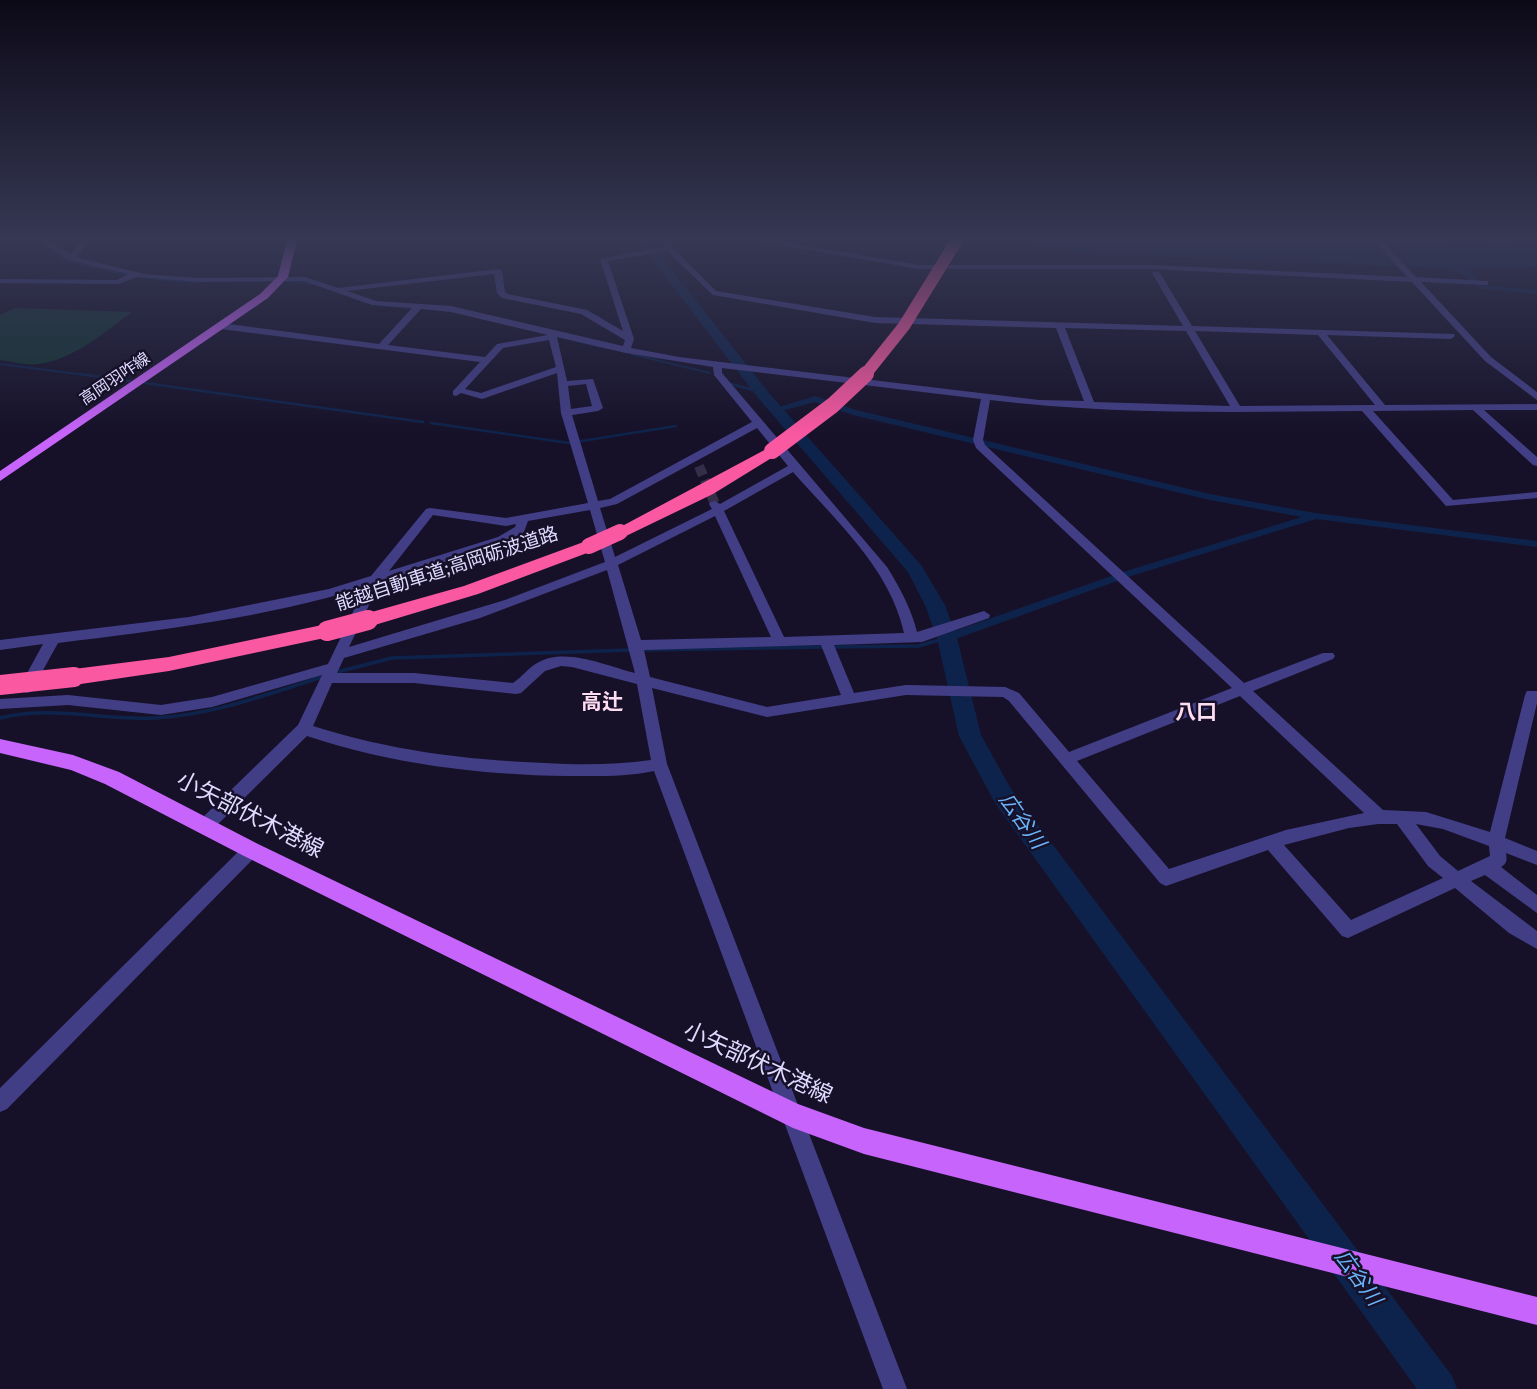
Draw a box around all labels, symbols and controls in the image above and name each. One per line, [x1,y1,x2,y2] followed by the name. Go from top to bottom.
[76,349,154,409] street label: 高岡羽咋線
[333,522,561,616] street label: 能越自動車道;高岡砺波道路
[581,690,623,716] district label: 高辻
[1175,700,1217,726] district label: 八口
[172,766,328,864] street label: 小矢部伏木港線
[994,788,1050,854] water label: 広谷川
[679,1016,837,1110] street label: 小矢部伏木港線
[1329,1245,1387,1311] water label: 広谷川

